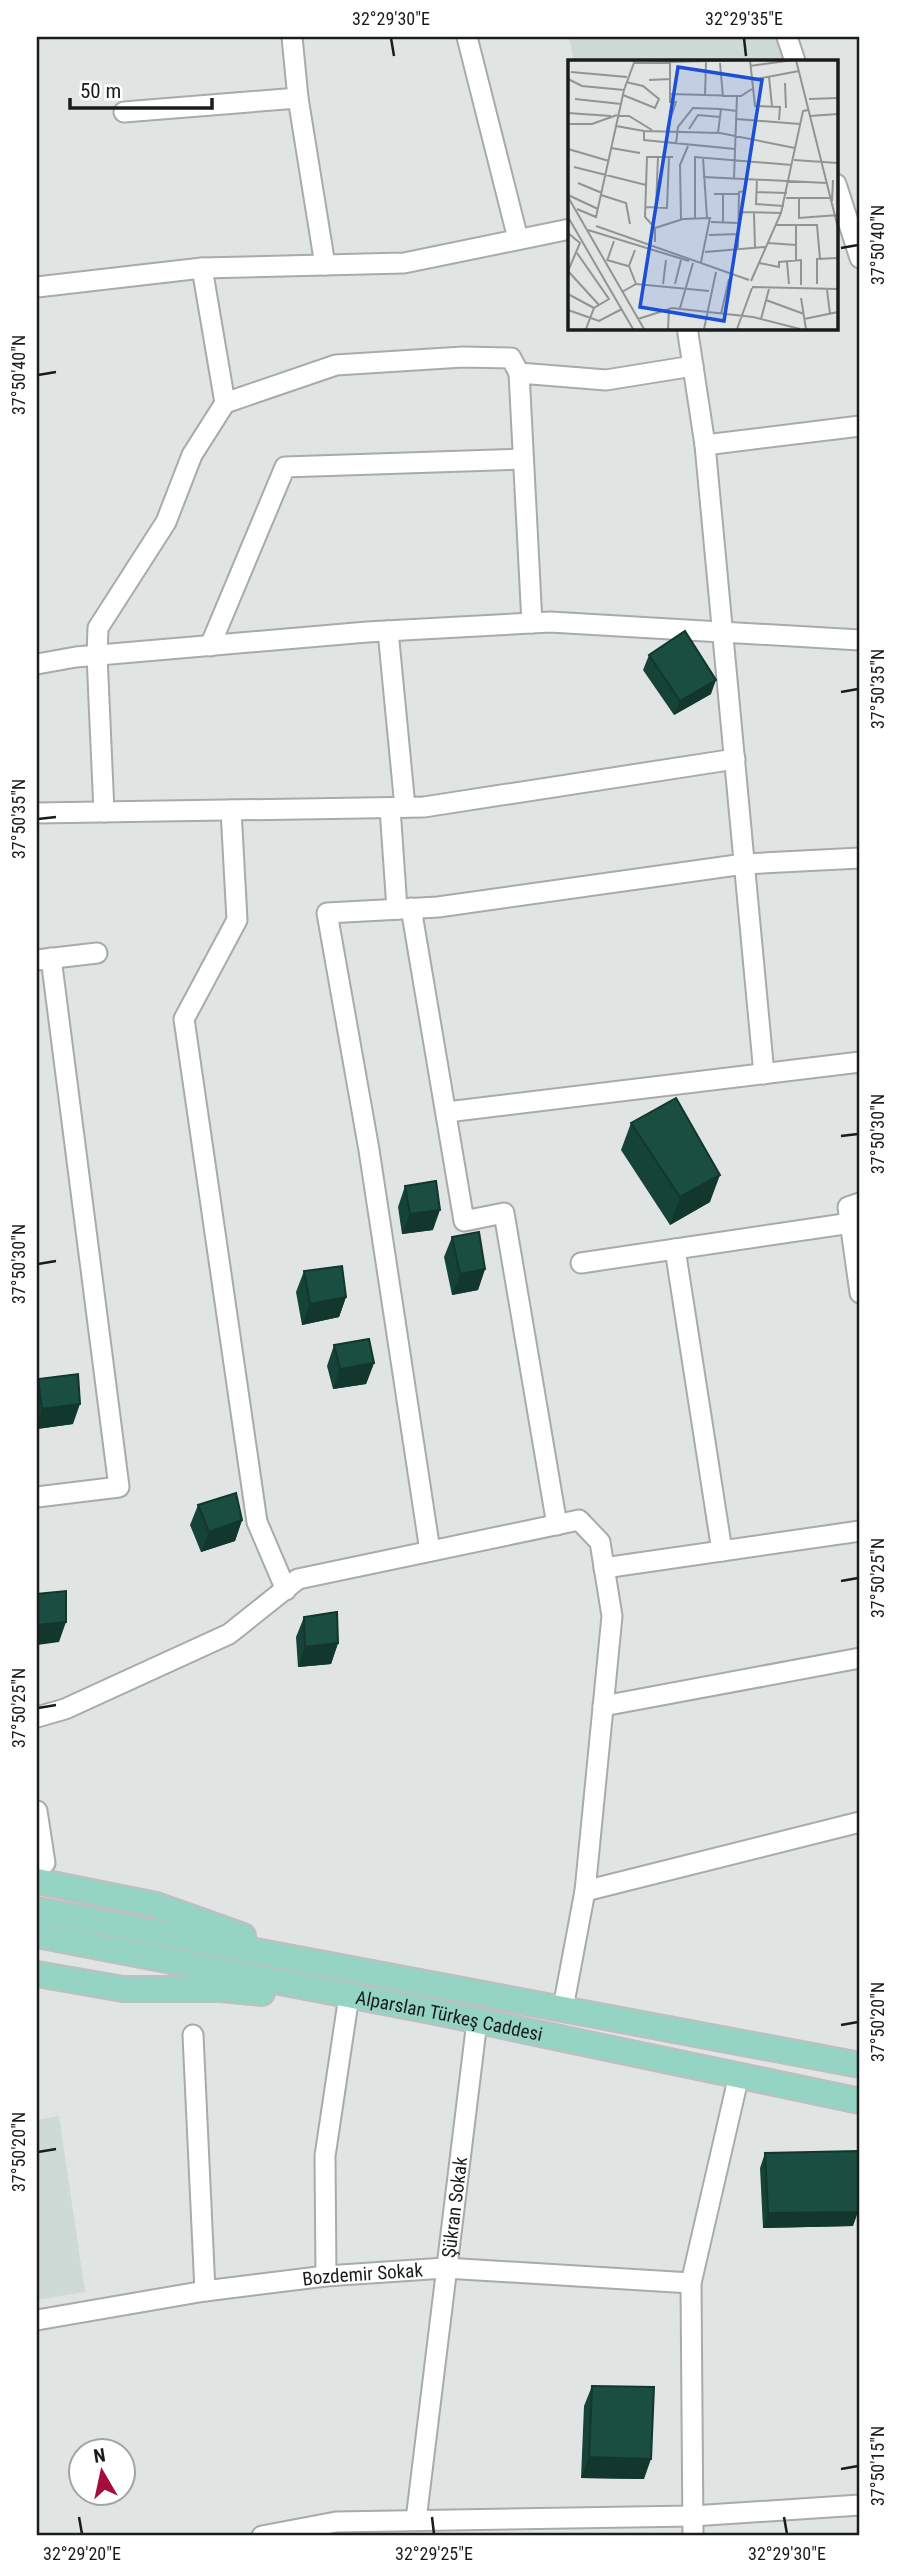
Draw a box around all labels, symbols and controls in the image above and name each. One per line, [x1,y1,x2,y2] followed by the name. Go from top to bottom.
[352,8,430,29] text: 32°29'30"E
[705,8,783,29] text: 32°29'35"E
[568,60,838,329] inset map
[70,66,212,110] scale bar
[80,79,121,103] text: 50 m
[867,205,888,285] text: 37°50'40"N
[8,335,29,415] text: 37°50'40"N
[867,649,888,729] text: 37°50'35"N
[8,779,29,859] text: 37°50'35"N
[867,1094,888,1174] text: 37°50'30"N
[8,1224,29,1304] text: 37°50'30"N
[867,1538,888,1618] text: 37°50'25"N
[8,1668,29,1748] text: 37°50'25"N
[867,1982,888,2062] text: 37°50'20"N
[354,1985,545,2046] street label: Alparslan Türkeş Caddesi
[8,2112,29,2192] text: 37°50'20"N
[437,2155,472,2259] street label: Şükran Sokak
[301,2258,424,2290] street label: Bozdemir Sokak
[867,2426,888,2506] text: 37°50'15"N
[66,2436,136,2506] north arrow
[92,2443,107,2468] text: N
[43,2543,121,2564] text: 32°29'20"E
[395,2543,473,2564] text: 32°29'25"E
[748,2543,826,2564] text: 32°29'30"E

